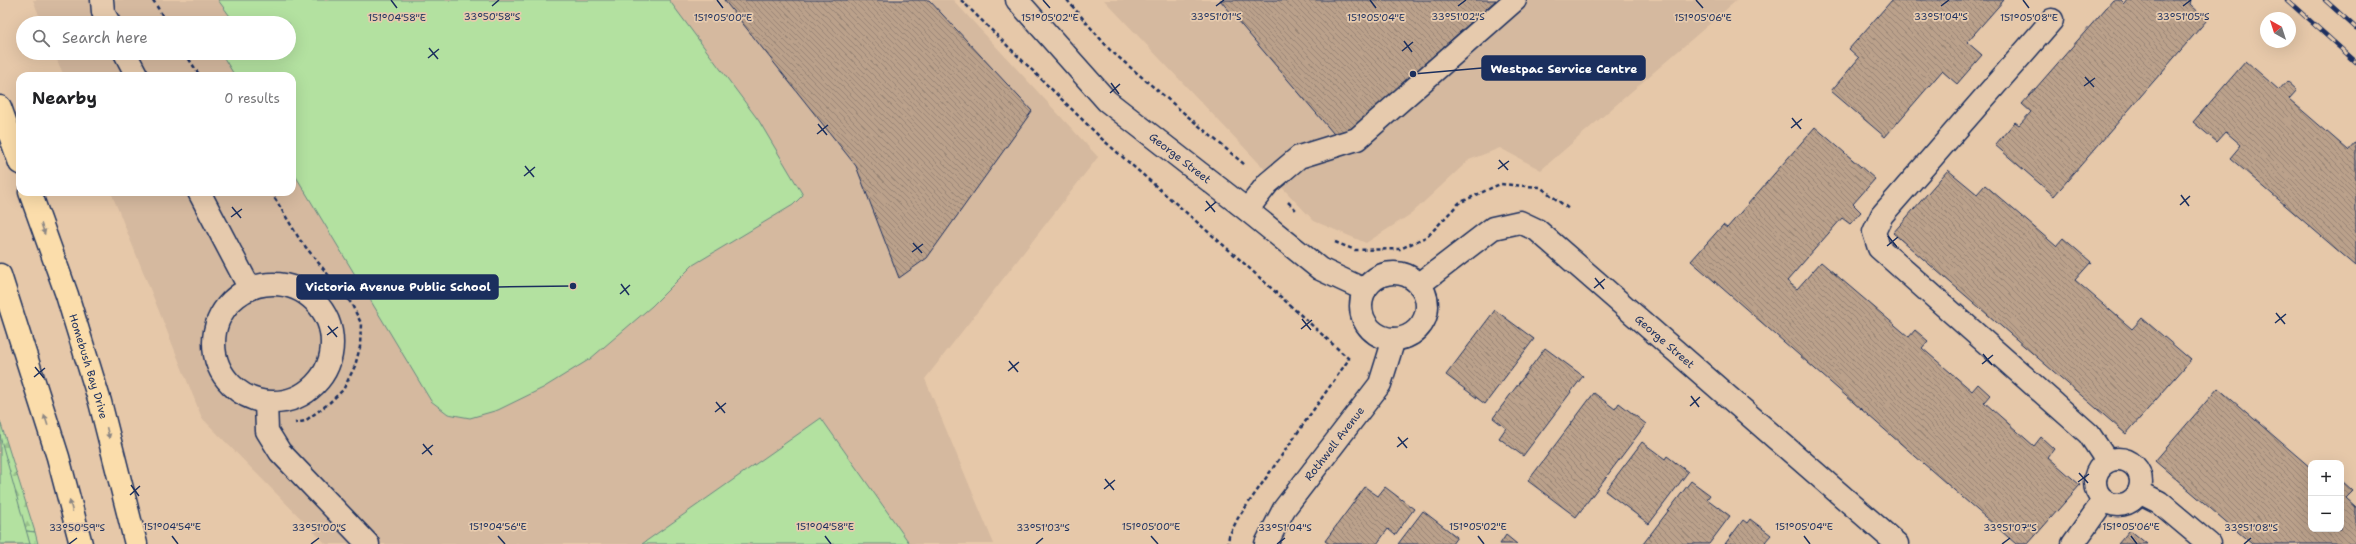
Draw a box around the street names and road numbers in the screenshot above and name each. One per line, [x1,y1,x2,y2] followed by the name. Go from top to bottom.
[1146,129,1214,187] street label: George Street
[1632,311,1698,372] street label: George Street
[66,312,111,420] street label: Homebush Bay Drive
[1301,403,1368,484] street label: Rothwell Avenue

